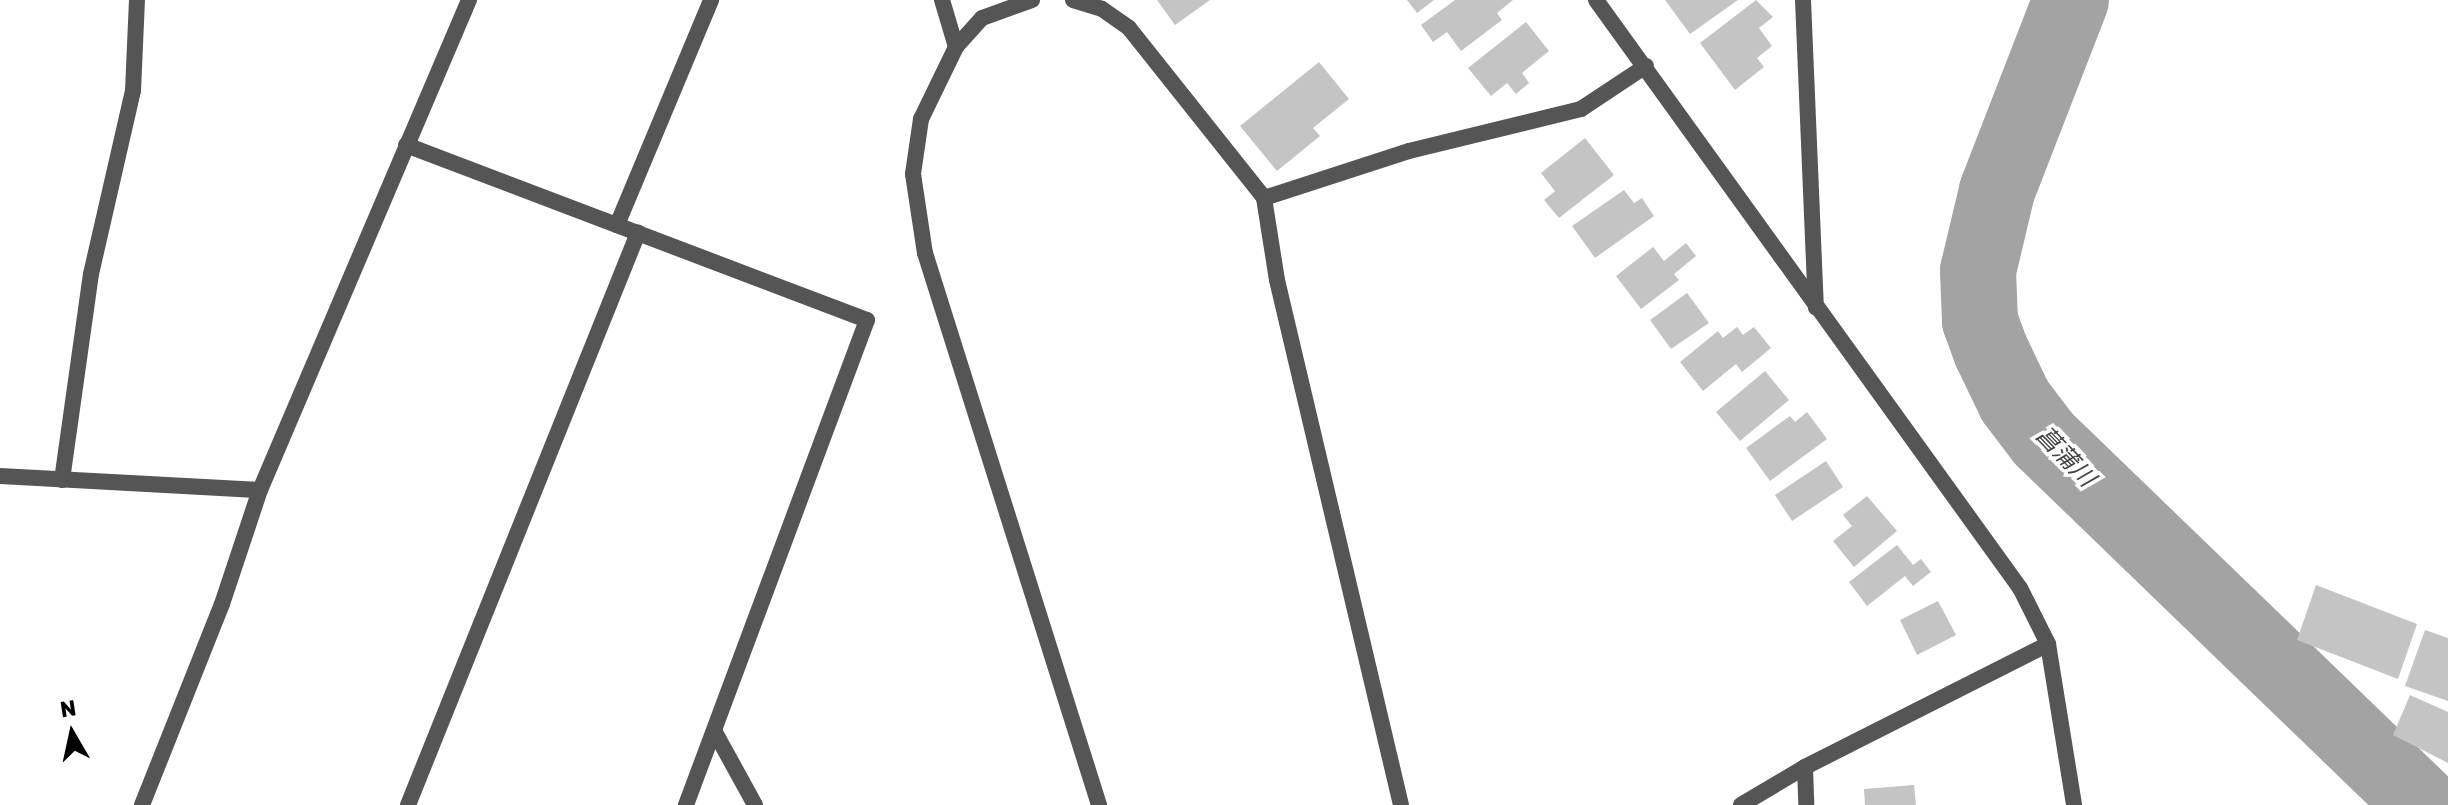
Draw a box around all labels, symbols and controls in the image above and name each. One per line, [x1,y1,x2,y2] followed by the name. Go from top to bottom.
[2030,421,2100,493] water label: 菖蒲川
[32,693,112,773] north arrow
[58,694,78,723] text: N

